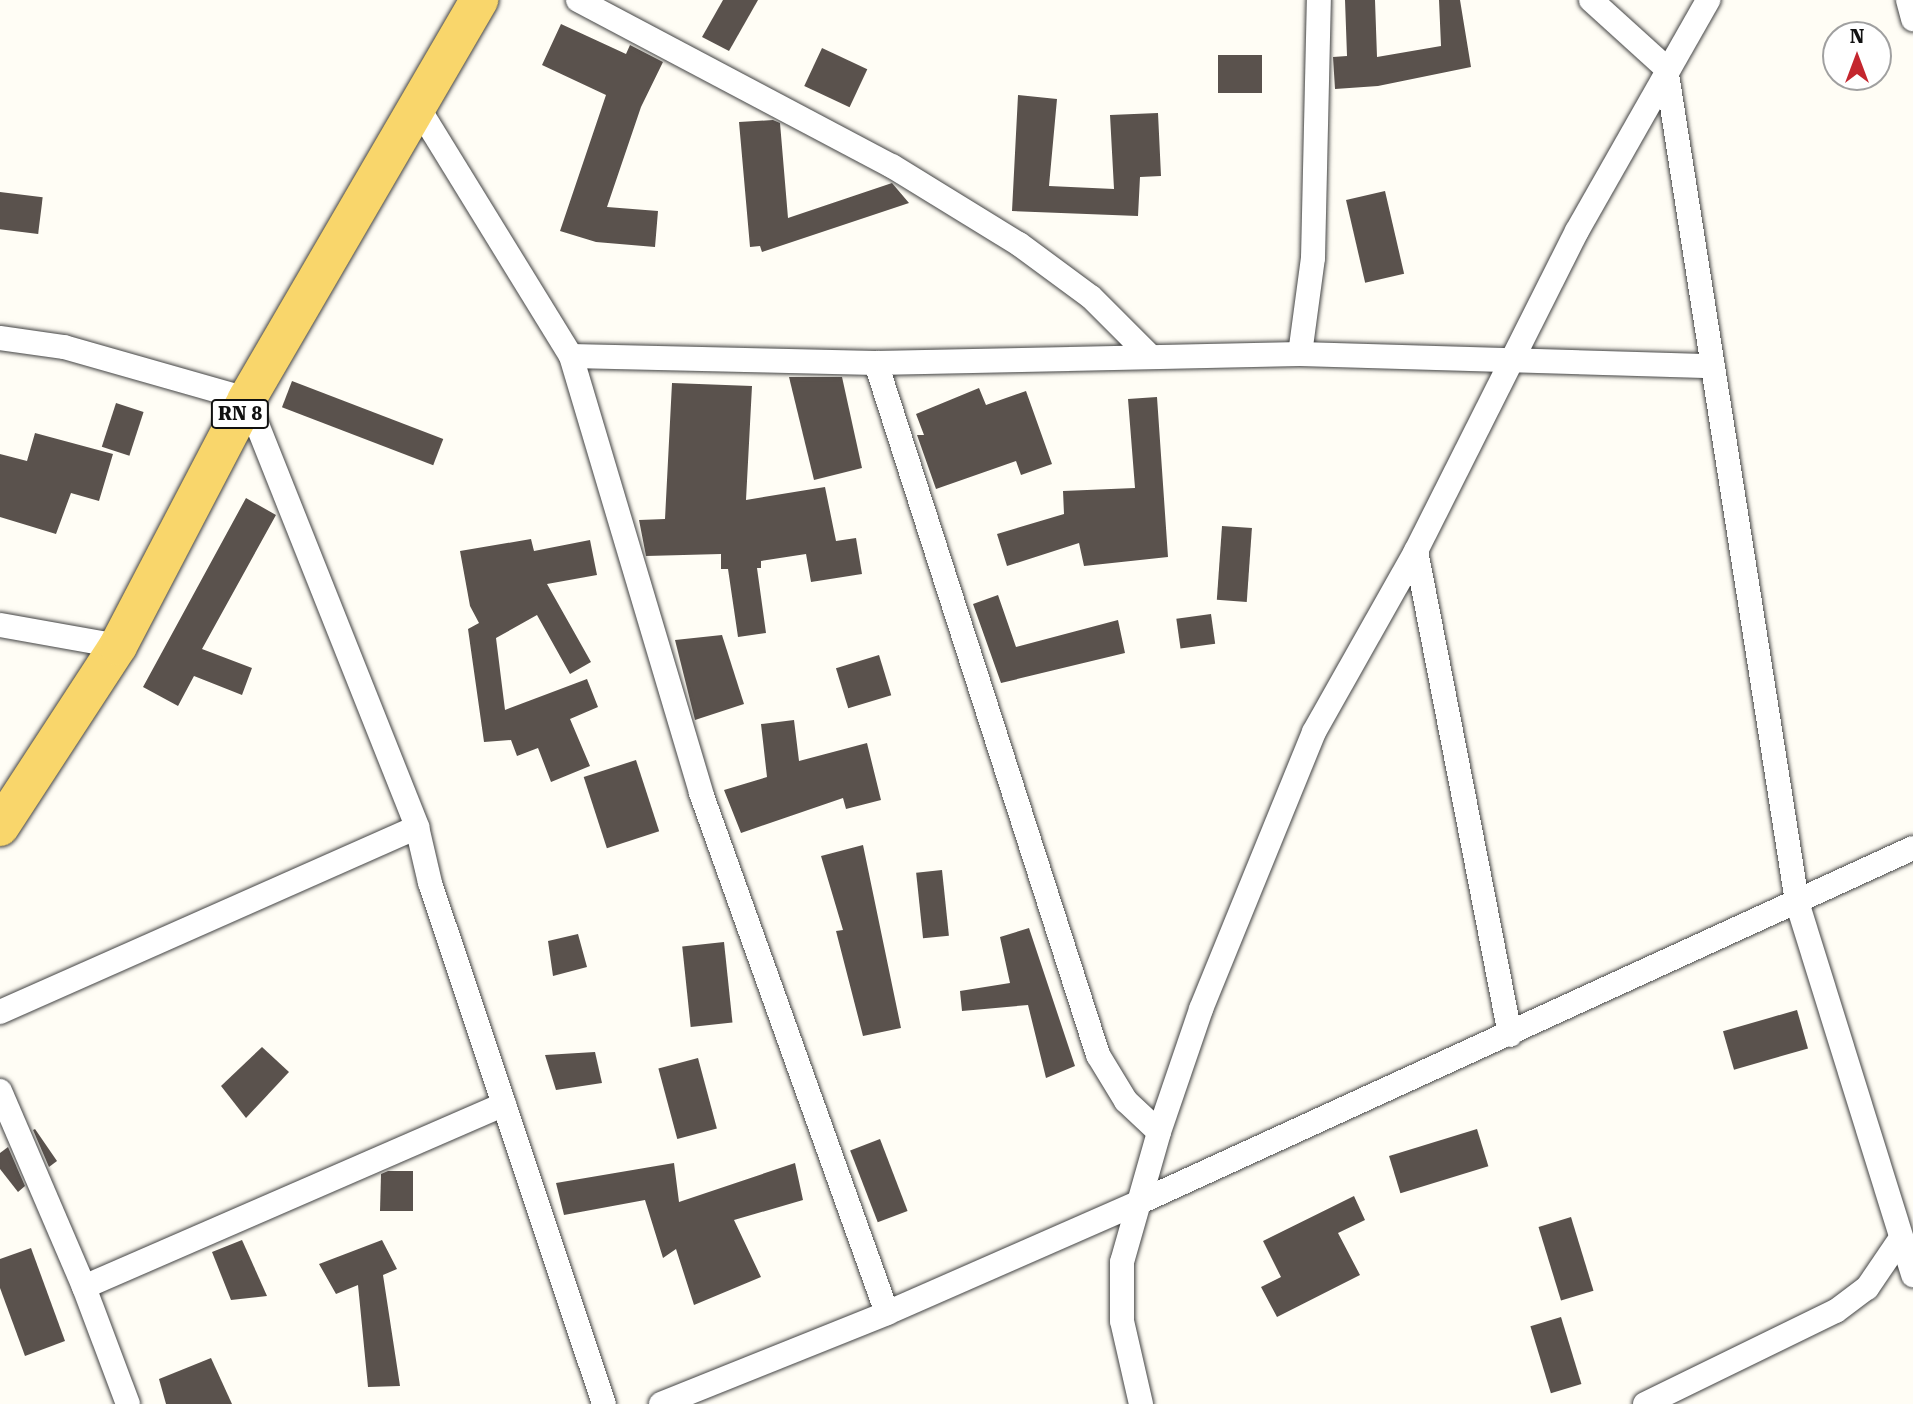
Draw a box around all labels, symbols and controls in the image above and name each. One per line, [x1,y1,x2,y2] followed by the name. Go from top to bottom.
[1822,21,1892,91] north arrow
[1850,25,1864,48] text: N
[210,398,270,430] road number: RN 8

